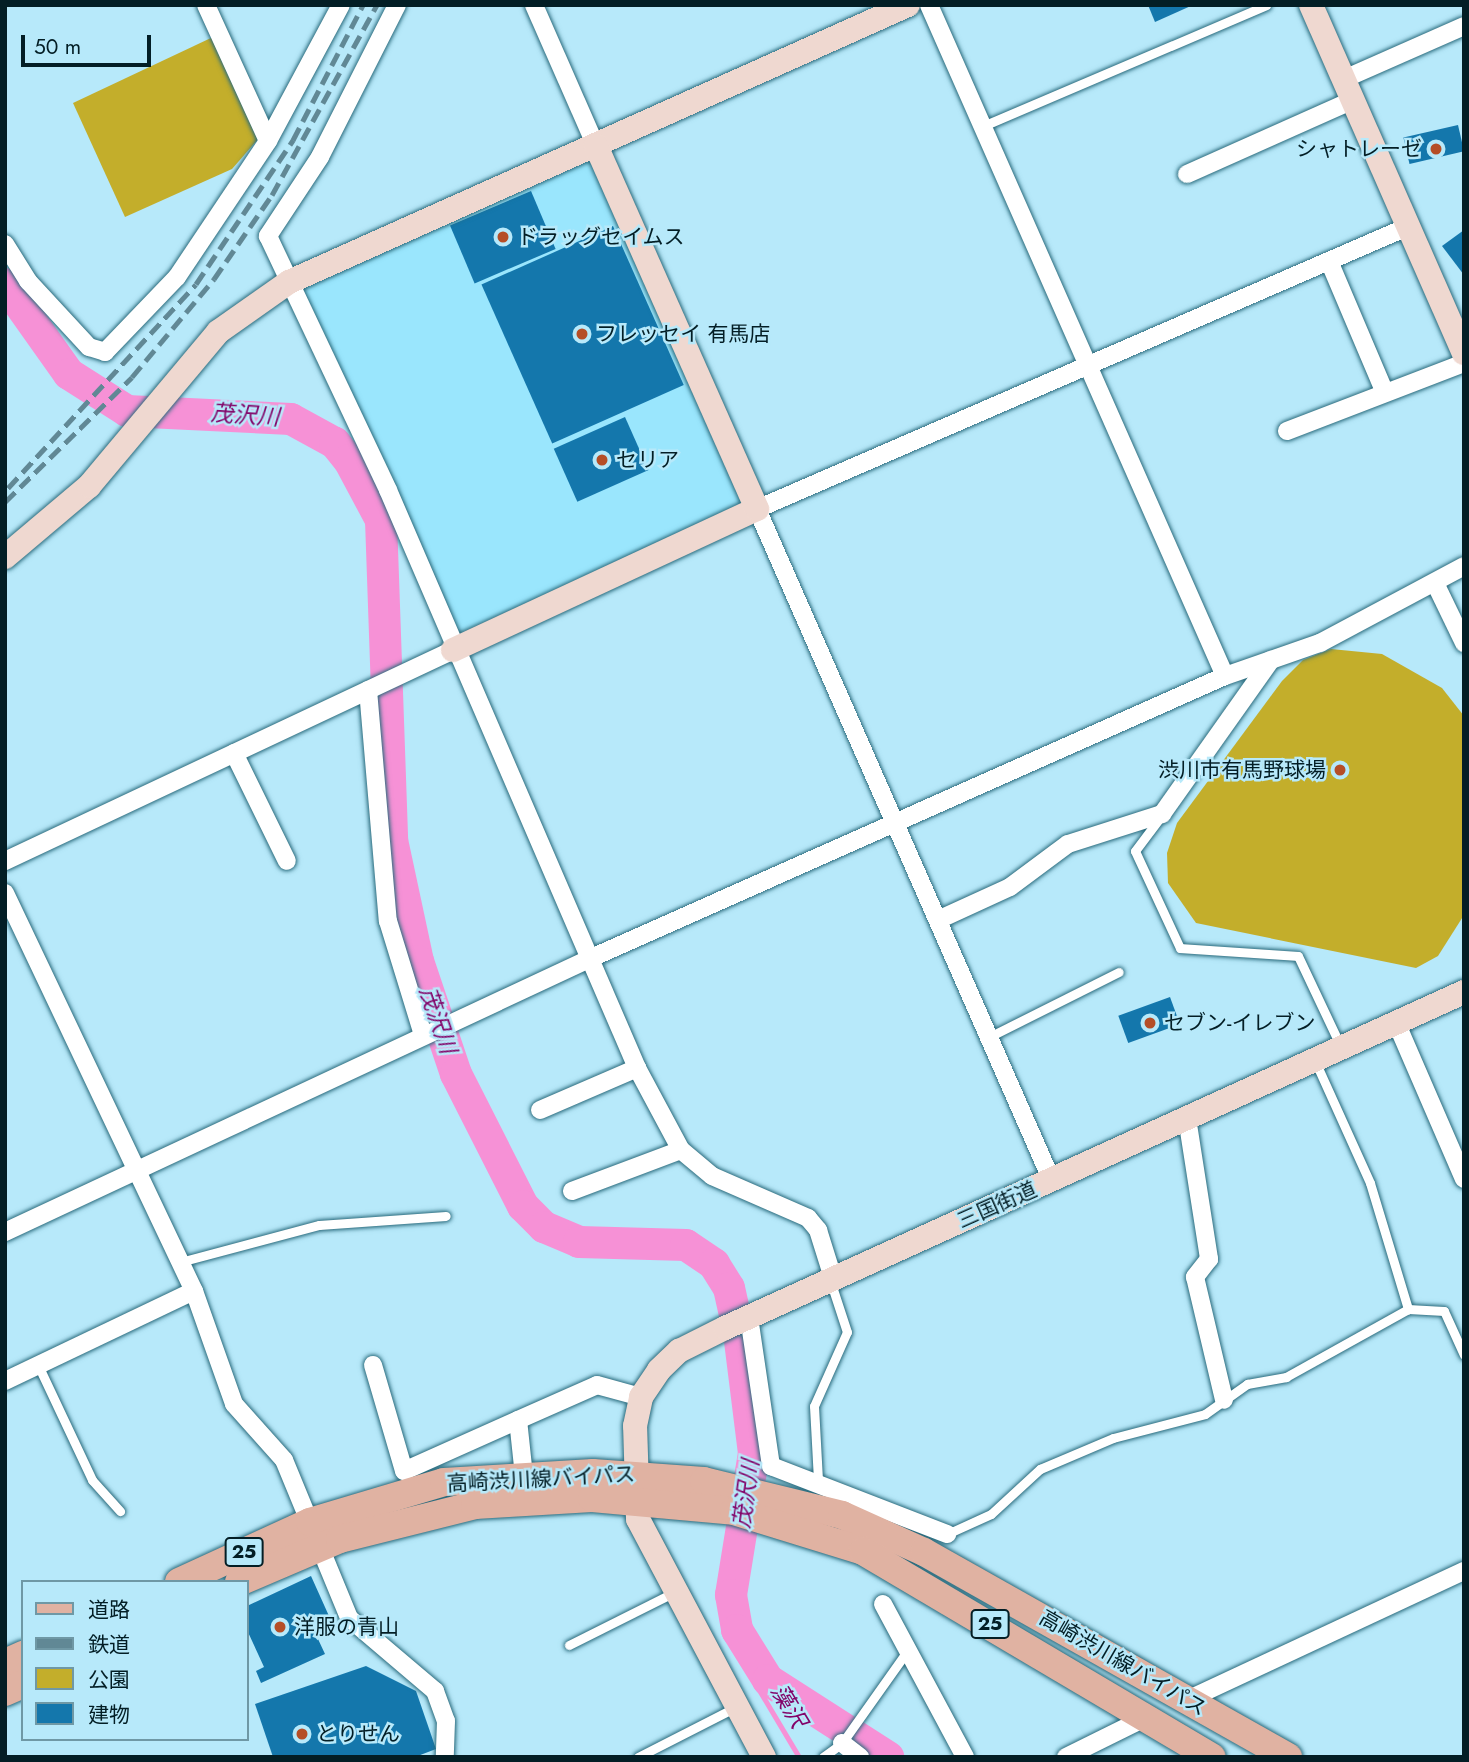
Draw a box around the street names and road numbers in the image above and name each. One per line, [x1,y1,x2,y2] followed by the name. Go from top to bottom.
[954,1176,1040,1234] street label: 三国街道
[446,1461,636,1497] street label: 高崎渋川線バイパス
[223,1536,265,1568] road number: 25
[1035,1605,1211,1721] street label: 高崎渋川線バイパス
[969,1608,1011,1640] road number: 25

